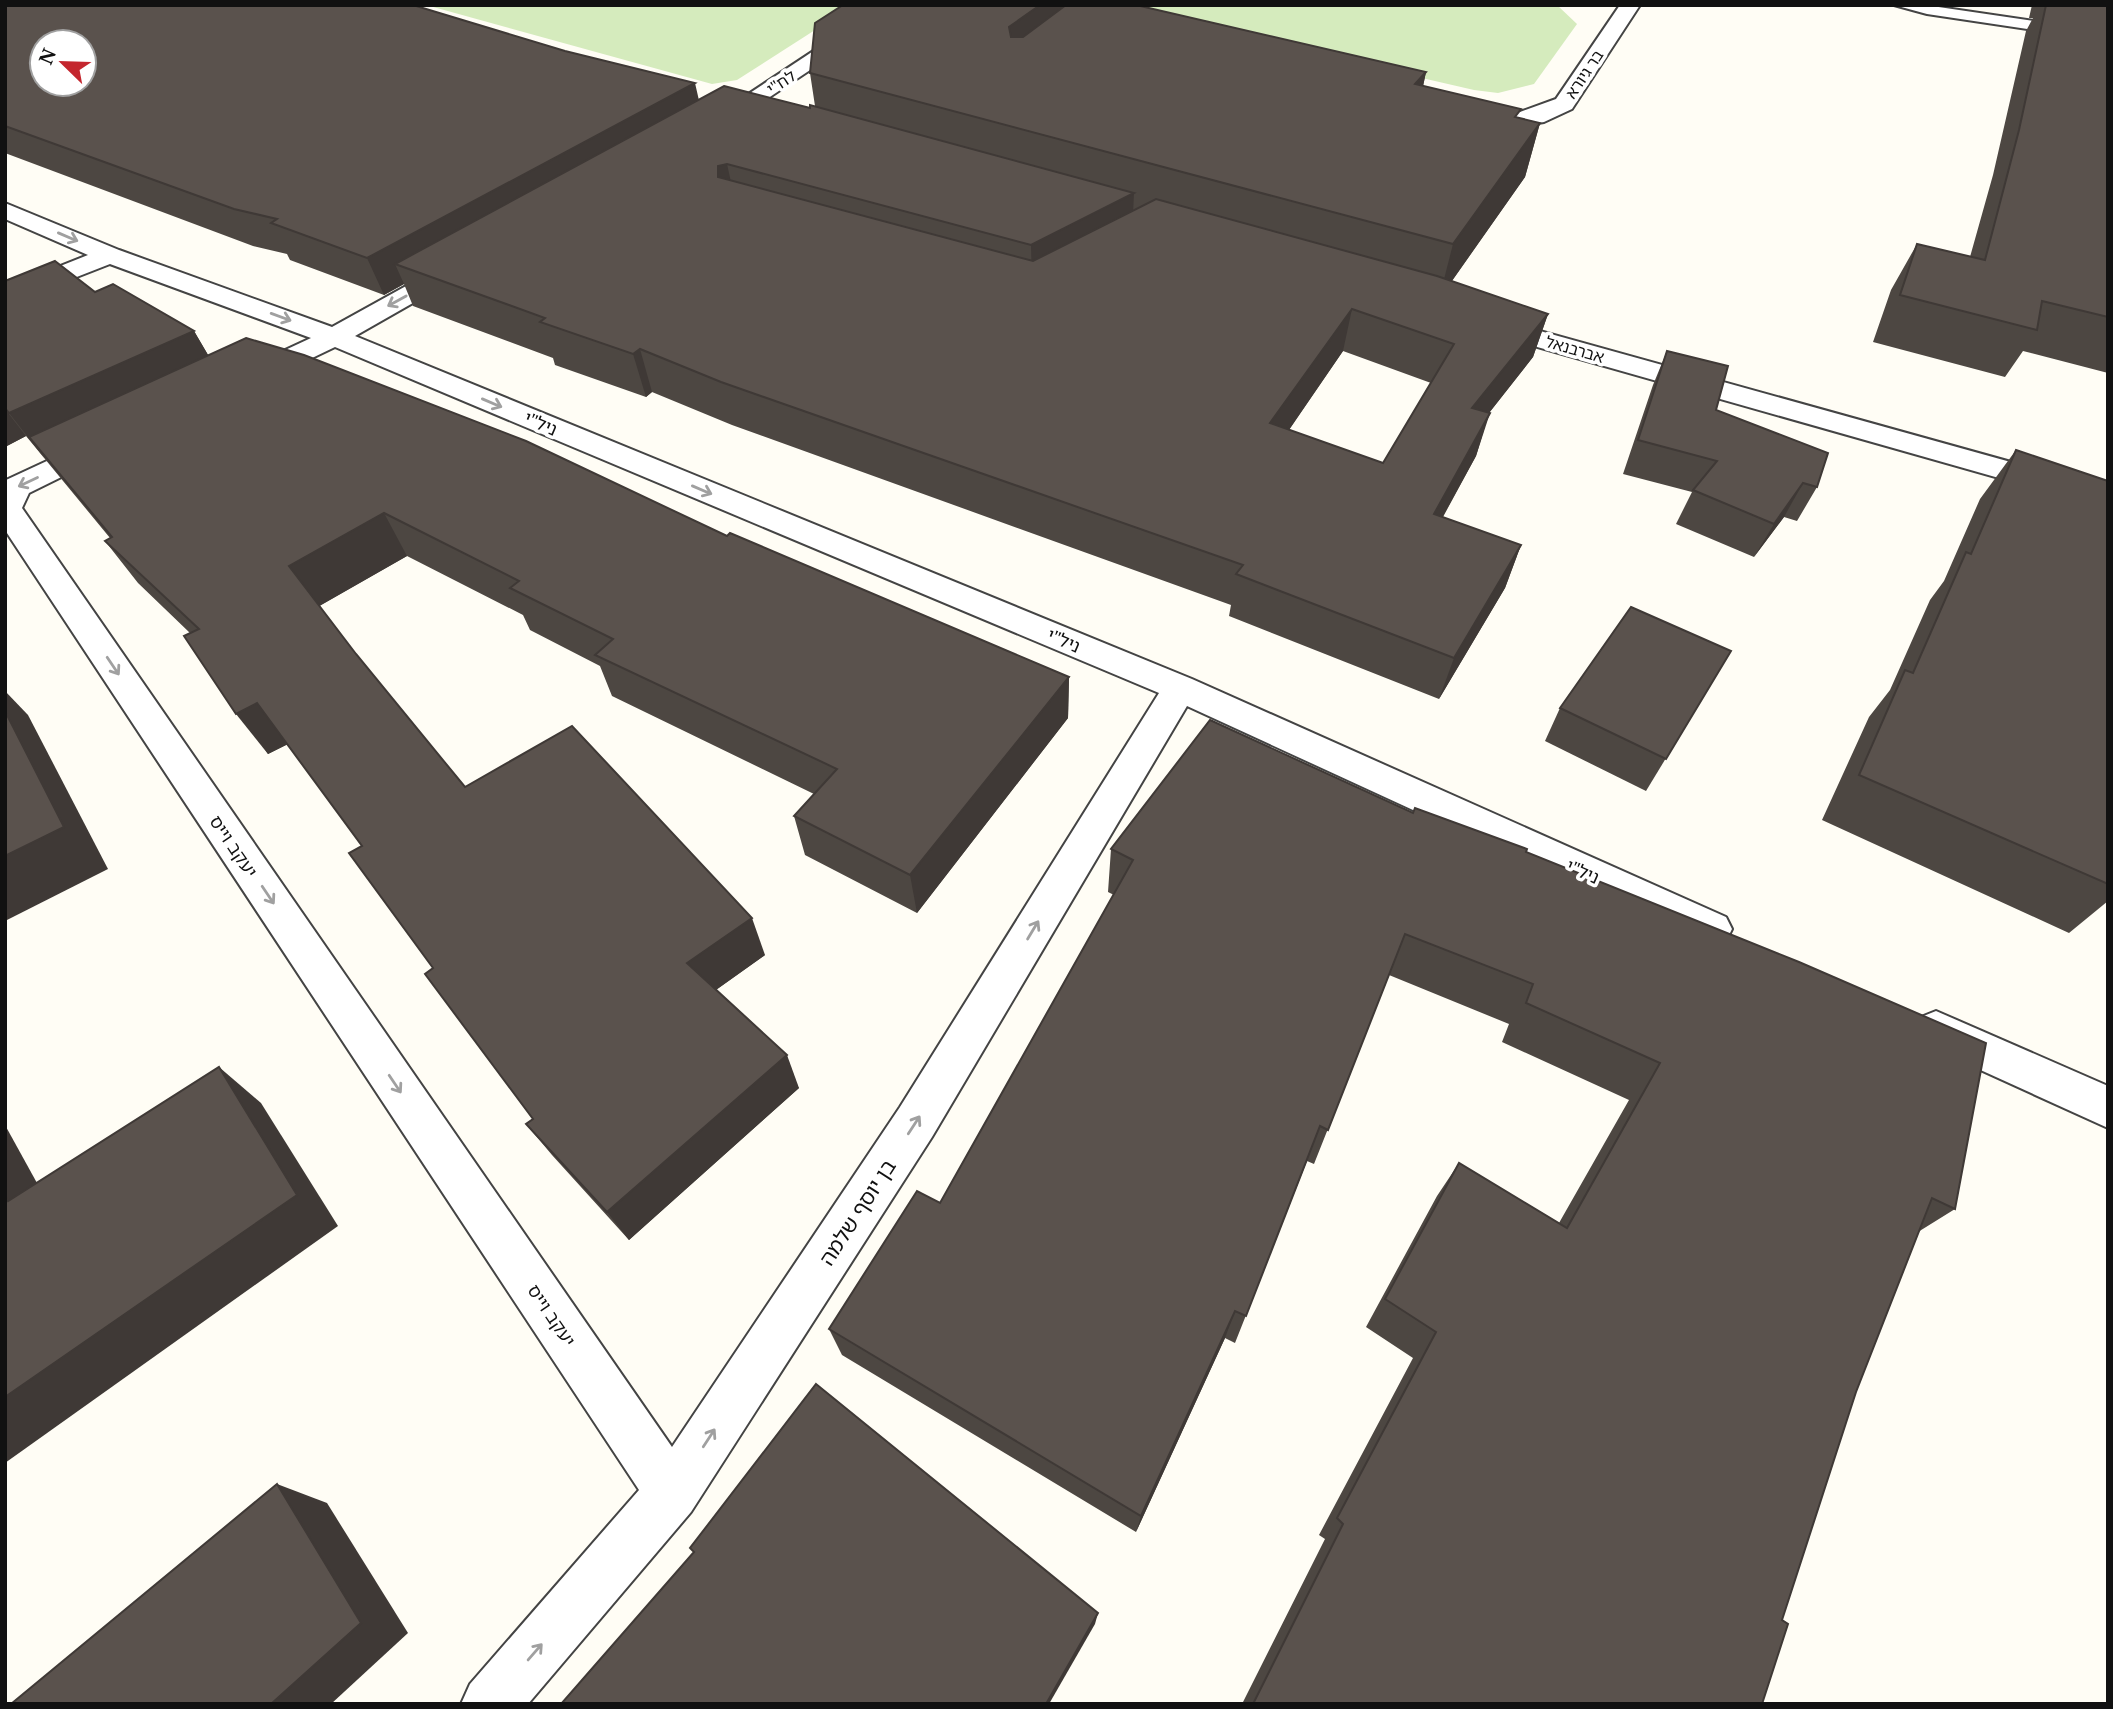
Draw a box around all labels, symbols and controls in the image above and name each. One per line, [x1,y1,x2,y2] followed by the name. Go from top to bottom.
[28,28,98,98] north arrow
[32,44,62,68] text: N
[1560,45,1608,103] street label: בר גיורא
[762,65,800,99] street label: לח"י
[57,231,78,244] one-way arrow
[388,294,408,308] one-way arrow
[269,312,291,325] one-way arrow
[1543,330,1607,368] street label: אברבנאל
[480,397,502,410] one-way arrow
[521,405,561,441] street label: ניל"י
[18,476,39,489] one-way arrow
[690,484,712,497] one-way arrow
[1044,622,1084,658] street label: ניל"י
[106,656,120,676] one-way arrow
[205,810,263,882] street label: יעקב וייס
[1563,853,1603,889] street label: ניל"י
[261,885,275,905] one-way arrow
[1026,921,1040,941] one-way arrow
[388,1074,402,1093] one-way arrow
[908,1115,922,1135] one-way arrow
[812,1153,902,1271] street label: בן יוסף שלמה
[523,1279,581,1351] street label: יעקב וייס
[702,1428,716,1448] one-way arrow
[527,1643,543,1661] one-way arrow

